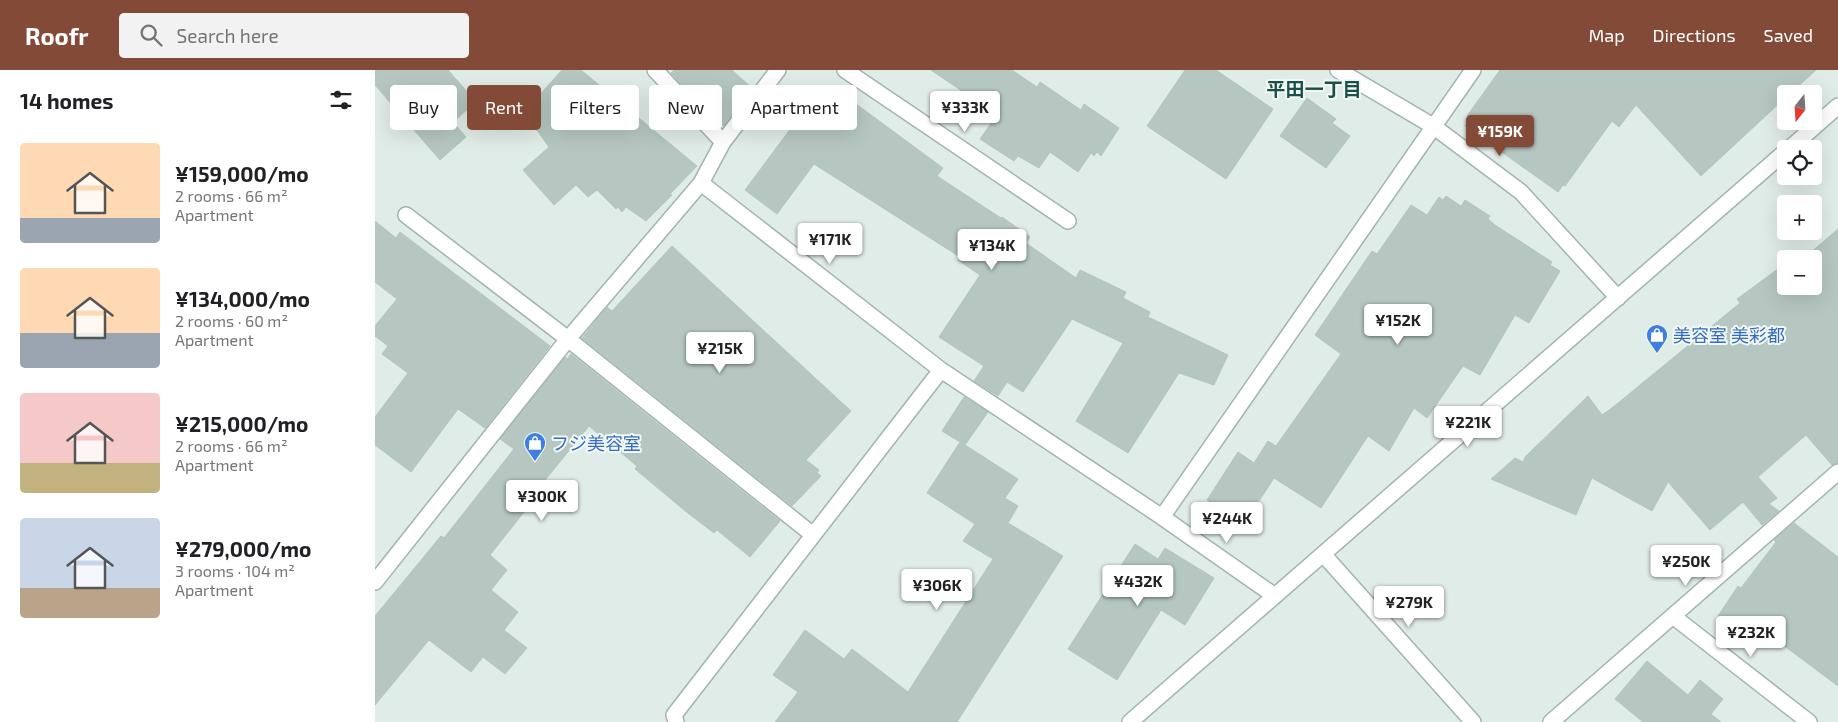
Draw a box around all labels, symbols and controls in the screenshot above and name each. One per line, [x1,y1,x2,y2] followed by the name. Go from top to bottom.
[119,13,469,58] search box
[25,21,89,50] text: Roofr
[137,21,165,49] icon: search
[177,24,279,47] text: Search here
[1588,24,1625,46] text: Map
[1653,24,1736,46] text: Directions
[1764,24,1813,46] text: Saved
[1266,77,1362,100] district label: 平田一丁目
[390,85,457,130] chip: Buy
[467,85,541,130] chip: Rent
[551,85,639,130] chip: Filters
[649,85,722,130] chip: New
[732,85,857,130] chip: Apartment
[1777,85,1823,130] north arrow
[1777,85,1822,295] map controls
[327,86,355,114] icon: filters
[20,88,114,113] text: 14 homes
[930,90,1000,133] pin: ¥333K
[941,97,989,116] text: ¥333K
[1465,114,1535,157] pin: ¥159K
[1477,121,1523,140] text: ¥159K
[1777,140,1822,185] button: locate
[175,161,309,186] text: ¥159,000/mo
[60,163,120,223] icon: home
[175,186,288,205] text: 2 rooms · 66 m²
[1777,195,1822,240] button: +
[175,205,254,224] text: Apartment
[795,222,865,265] pin: ¥171K
[957,228,1027,271] pin: ¥134K
[808,229,852,248] text: ¥171K
[969,235,1015,254] text: ¥134K
[1777,250,1822,295] button: −
[175,286,310,311] text: ¥134,000/mo
[60,288,120,348] icon: home
[1363,304,1433,346] pin: ¥152K
[1375,310,1421,329] text: ¥152K
[175,311,288,330] text: 2 rooms · 60 m²
[1645,323,1669,354] shop icon: 美容室 美彩都
[1673,324,1785,346] place label: 美容室 美彩都
[175,330,254,349] text: Apartment
[685,332,755,374] pin: ¥215K
[697,338,743,357] text: ¥215K
[1433,406,1503,448] pin: ¥221K
[175,411,308,436] text: ¥215,000/mo
[1445,412,1491,431] text: ¥221K
[60,413,120,473] icon: home
[523,431,547,462] shop icon: フジ美容室
[551,432,641,454] place label: フジ美容室
[175,436,288,455] text: 2 rooms · 66 m²
[175,455,254,474] text: Apartment
[507,480,577,522] pin: ¥300K
[517,486,567,505] text: ¥300K
[1192,502,1262,544] pin: ¥244K
[1202,508,1252,527] text: ¥244K
[175,536,311,561] text: ¥279,000/mo
[60,538,120,598] icon: home
[1651,544,1721,587] pin: ¥250K
[1662,551,1711,570] text: ¥250K
[175,561,295,580] text: 3 rooms · 104 m²
[1103,564,1173,607] pin: ¥432K
[902,568,972,611] pin: ¥306K
[1113,571,1163,590] text: ¥432K
[912,575,962,594] text: ¥306K
[175,580,254,599] text: Apartment
[1374,586,1444,628] pin: ¥279K
[1385,592,1433,611] text: ¥279K
[1716,616,1786,658] pin: ¥232K
[1727,622,1775,641] text: ¥232K

